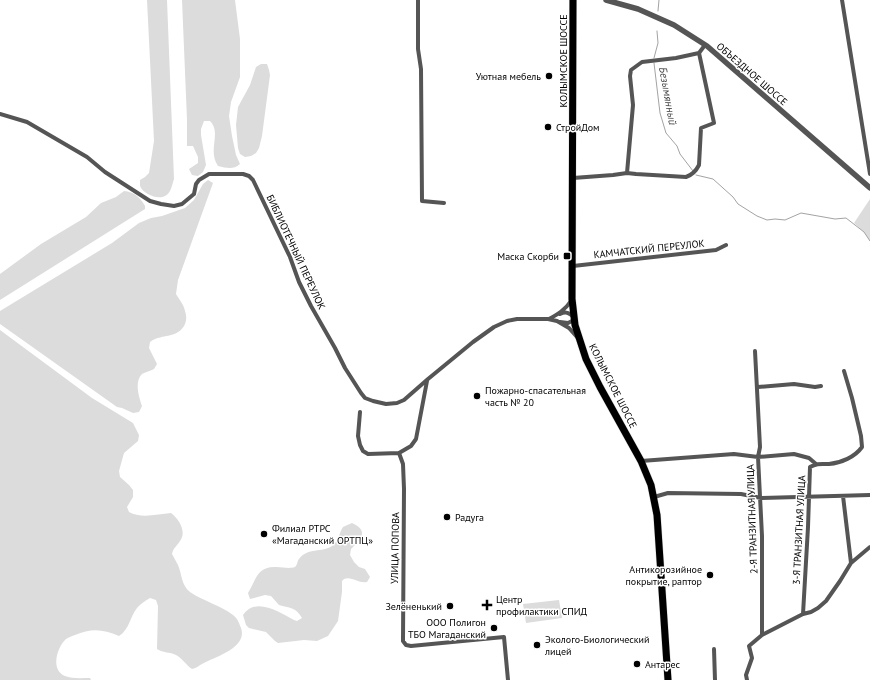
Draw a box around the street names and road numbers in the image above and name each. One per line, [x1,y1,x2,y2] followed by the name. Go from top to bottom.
[557,14,570,108] street label: КОЛЫМСКОЕ ШОССЕ
[714,40,790,108] street label: ОБЪЕЗДНОЕ ШОССЕ
[264,192,328,312] street label: БИБЛИОТЕЧНЫЙ ПЕРЕУЛОК
[593,237,705,261] street label: КАМЧАТСКИЙ ПЕРЕУЛОК
[586,342,640,430] street label: КОЛЫМСКОЕ ШОССЕ
[744,464,760,574] street label: 2-Я ТРАНЗИТНАЯ УЛИЦА
[790,475,808,585] street label: 3-Я ТРАНЗИТНАЯ УЛИЦА
[388,512,402,584] street label: УЛИЦА ПОПОВА

